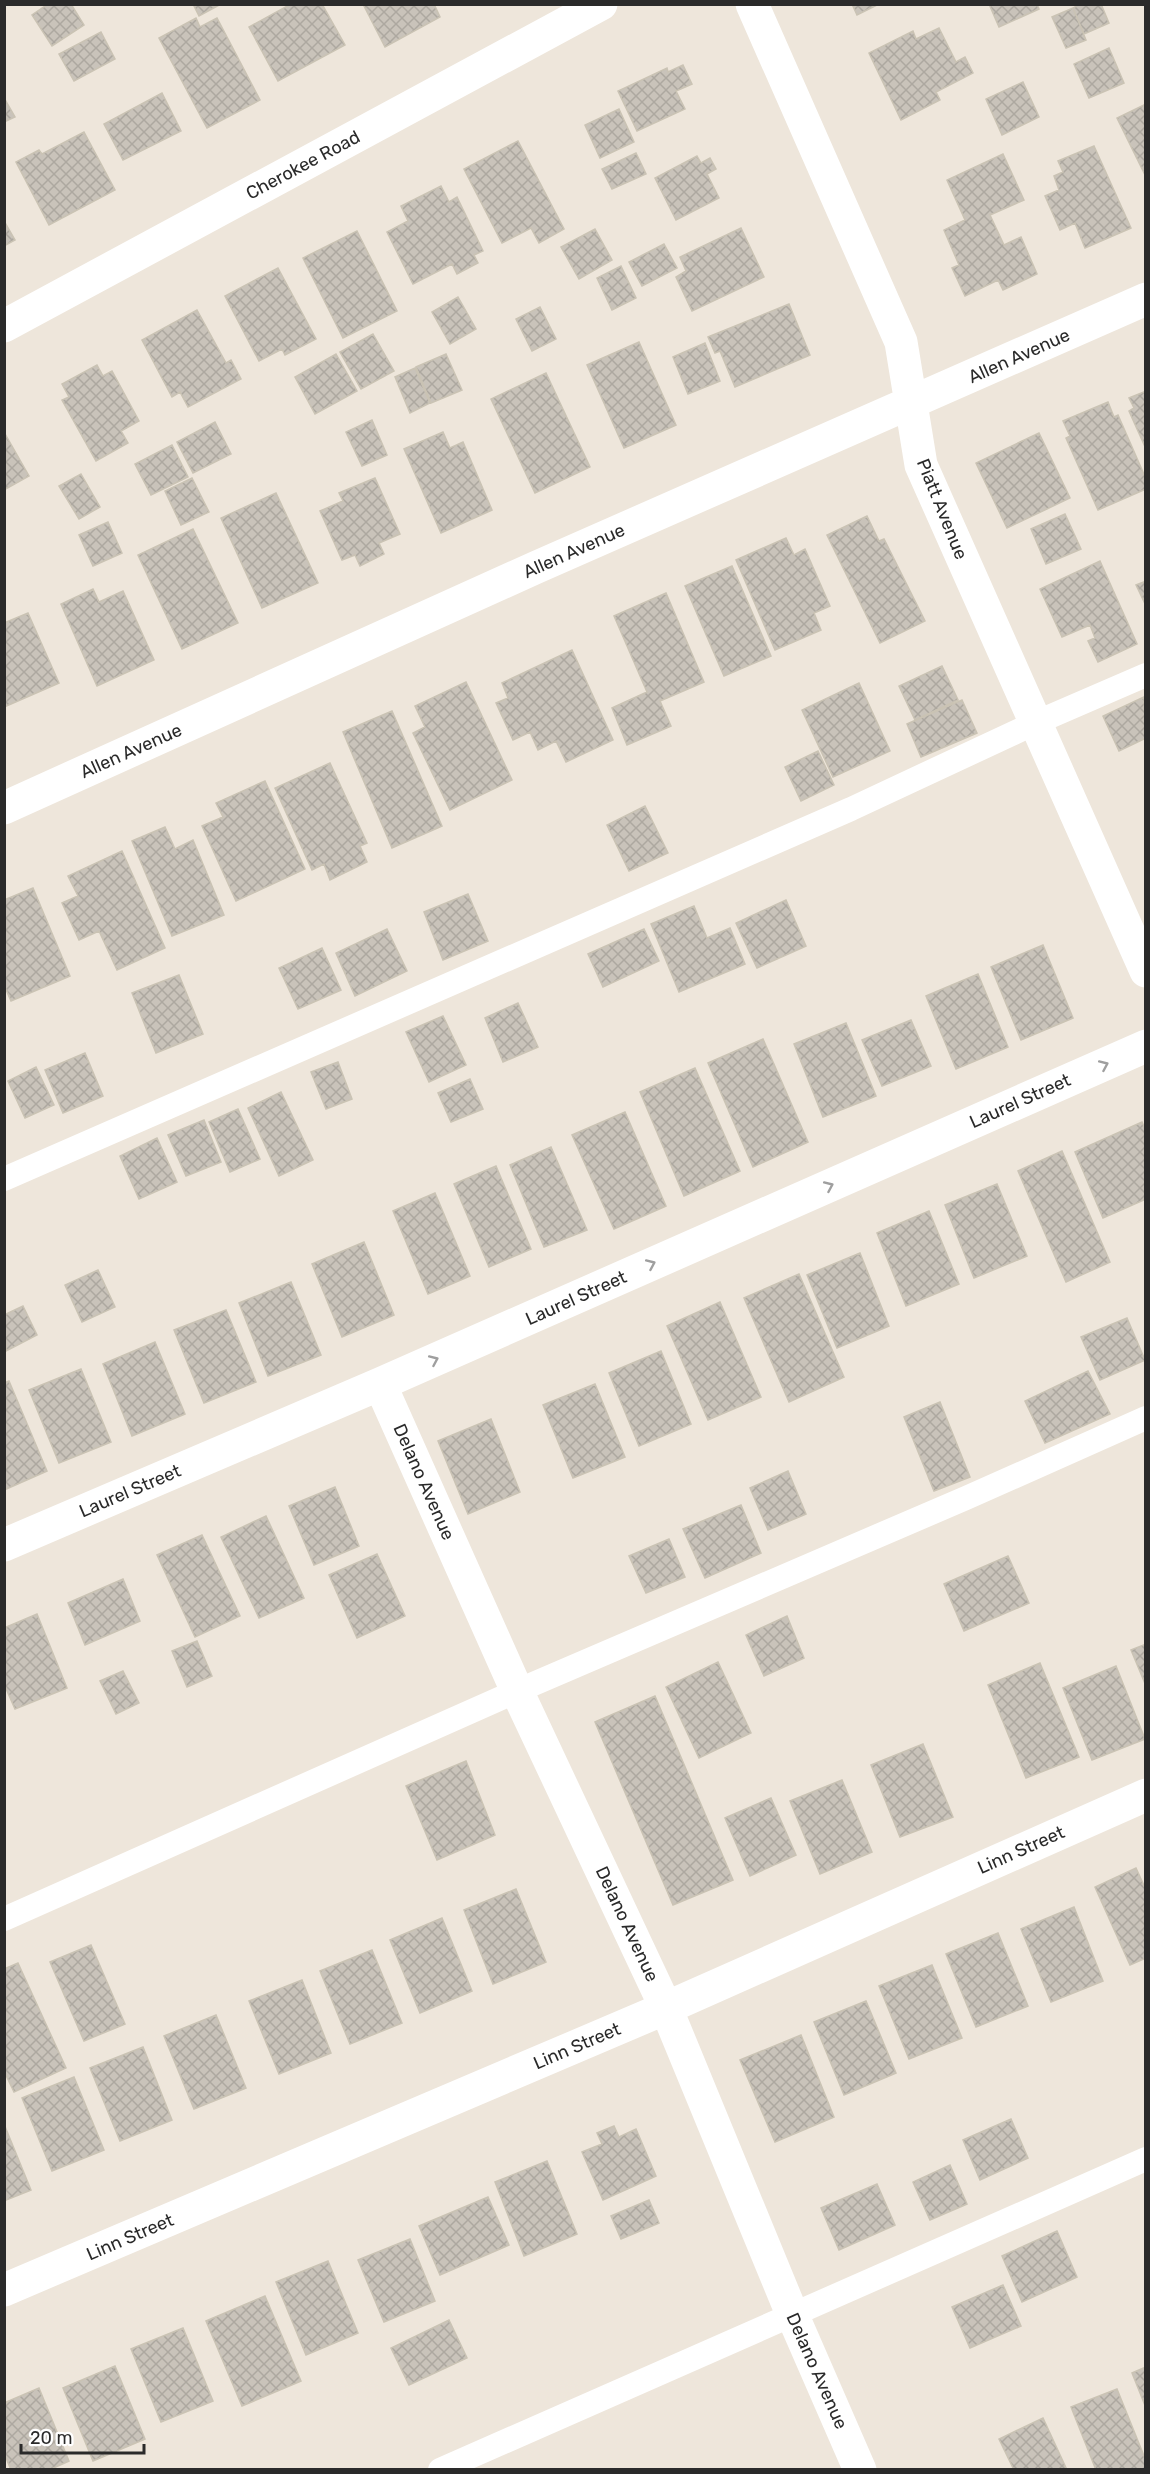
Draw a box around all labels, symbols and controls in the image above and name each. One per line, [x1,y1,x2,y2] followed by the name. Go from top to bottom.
[242,126,364,204] street label: Cherokee Road
[965,324,1073,388] street label: Allen Avenue
[912,455,972,563] street label: Piatt Avenue
[520,519,628,583] street label: Allen Avenue
[77,719,185,783] street label: Allen Avenue
[1097,1060,1108,1072] one-way arrow
[966,1069,1074,1133] street label: Laurel Street
[823,1181,834,1193] one-way arrow
[644,1260,655,1272] one-way arrow
[522,1266,630,1330] street label: Laurel Street
[427,1355,438,1367] one-way arrow
[389,1420,459,1544] street label: Delano Avenue
[76,1460,184,1522] street label: Laurel Street
[974,1821,1068,1879] street label: Linn Street
[591,1863,663,1985] street label: Delano Avenue
[530,2018,624,2074] street label: Linn Street
[83,2209,177,2265] street label: Linn Street
[782,2309,852,2433] street label: Delano Avenue
[21,2417,144,2455] scale bar
[30,2427,72,2449] text: 20 m

